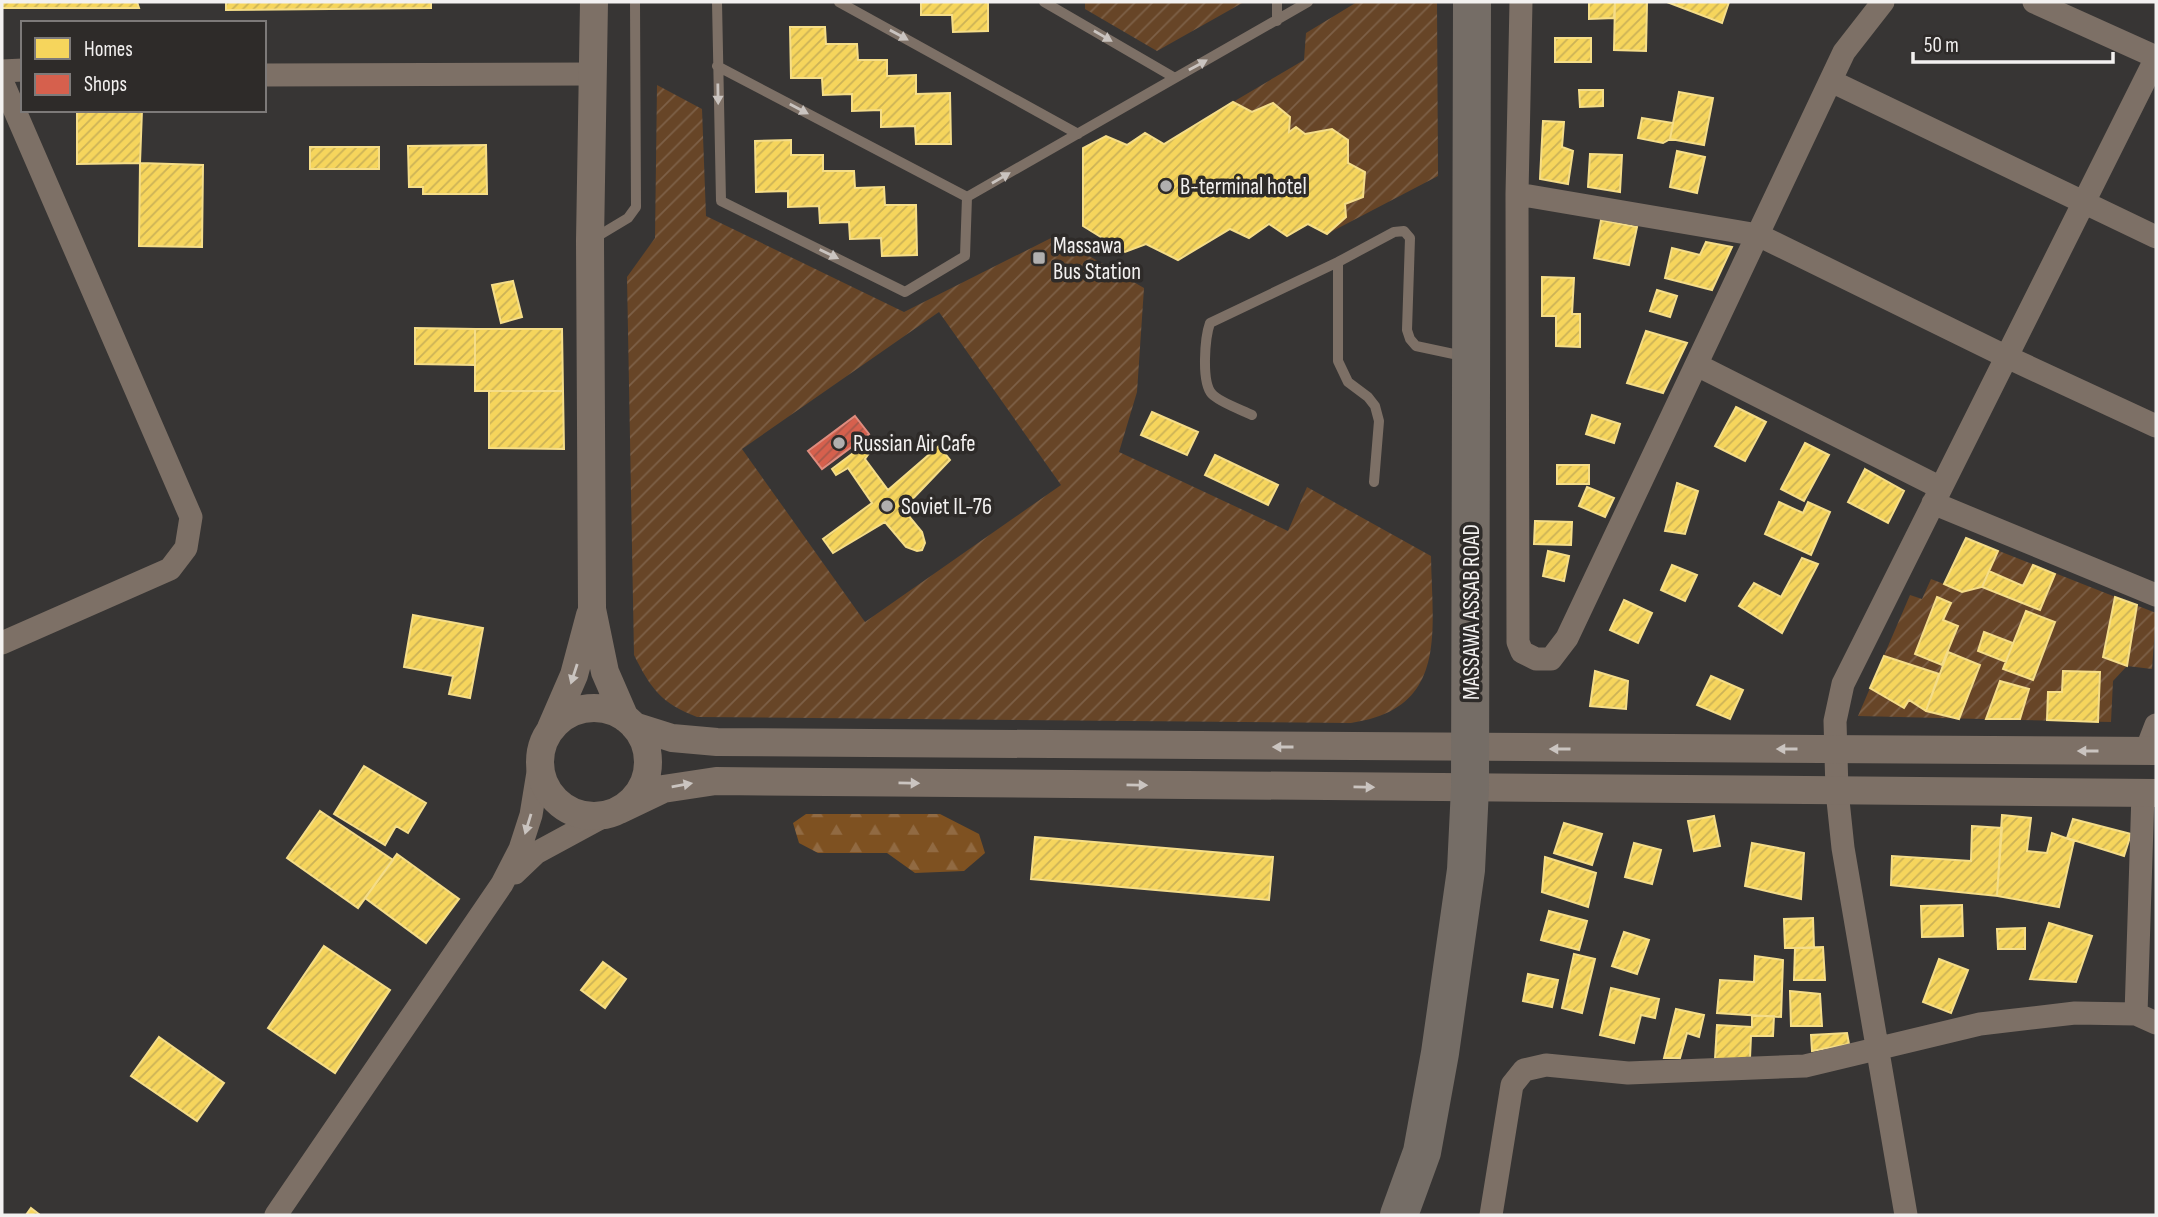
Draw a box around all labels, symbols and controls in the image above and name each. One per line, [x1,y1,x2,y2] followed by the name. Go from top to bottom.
[21,21,266,112] legend
[1913,21,2112,65] scale bar
[889,29,908,41] one-way arrow
[1093,30,1113,42] one-way arrow
[1924,33,1959,58] text: 50 m
[84,37,133,62] text: Homes
[1188,59,1208,71] one-way arrow
[84,72,127,97] text: Shops
[712,84,724,106] one-way arrow
[790,103,809,115] one-way arrow
[991,172,1010,184] one-way arrow
[1180,173,1307,201] place label: B-terminal hotel
[1158,178,1174,194] marker: B-terminal hotel
[1053,232,1141,286] place label: Massawa Bus Station
[819,249,839,260] one-way arrow
[1031,250,1047,266] marker: Massawa Bus Station
[853,430,976,458] place label: Russian Air Cafe
[831,435,847,451] marker: Russian Air Cafe
[901,493,992,521] place label: Soviet IL-76
[879,498,895,514] marker: Soviet IL-76
[1458,524,1486,700] street label: MASSAWA ASSAB ROAD
[568,664,578,685] one-way arrow
[1272,741,1294,753] one-way arrow
[1548,743,1570,755] one-way arrow
[1776,743,1798,755] one-way arrow
[2077,746,2099,757] one-way arrow
[898,777,920,789] one-way arrow
[671,779,693,790] one-way arrow
[1126,779,1148,791] one-way arrow
[1353,781,1375,793] one-way arrow
[523,814,533,835] one-way arrow

